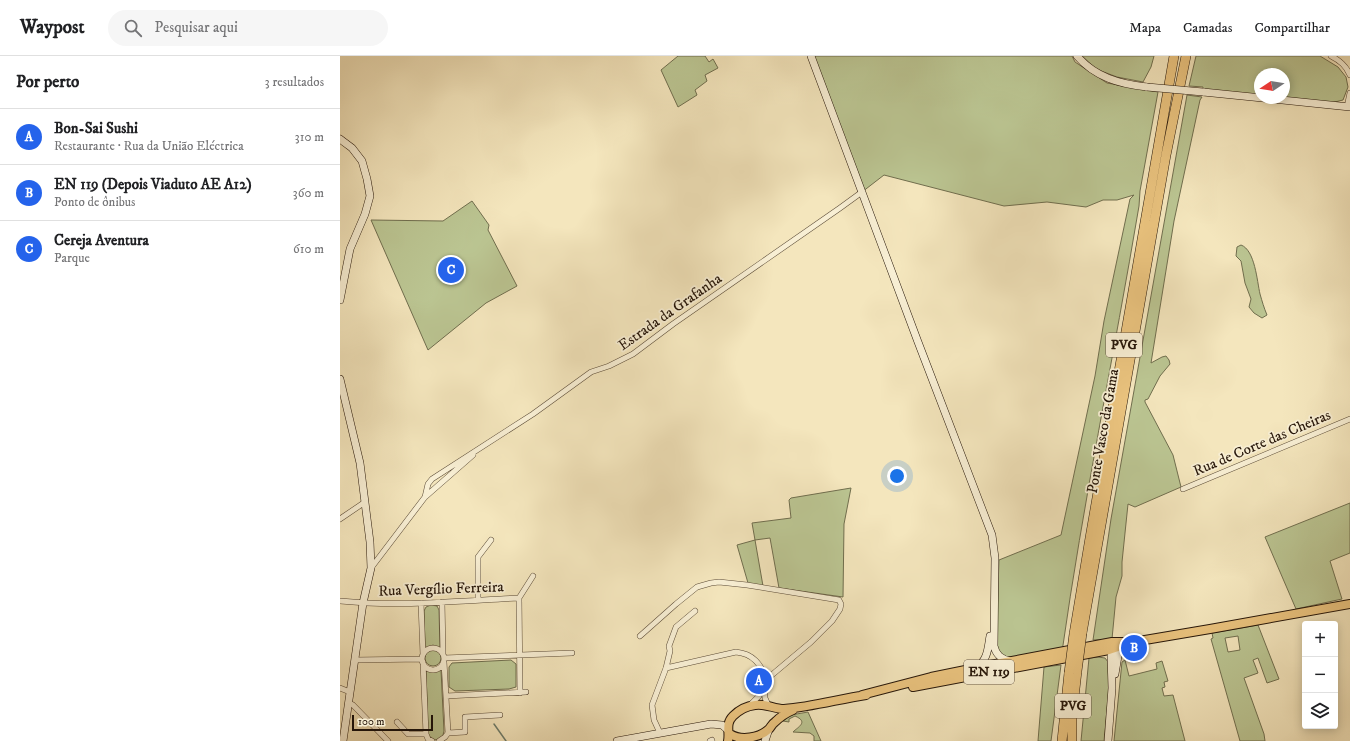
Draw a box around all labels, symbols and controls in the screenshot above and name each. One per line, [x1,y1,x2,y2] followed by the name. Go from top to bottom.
[108,10,388,46] search box
[20,16,84,39] text: Waypost
[122,17,144,39] icon: search
[154,18,238,37] text: Pesquisar aqui
[1129,19,1161,37] text: Mapa
[1183,19,1232,37] text: Camadas
[1254,19,1330,37] text: Compartilhar
[1254,68,1290,104] north arrow
[16,71,79,93] text: Por perto
[265,74,324,90] text: 3 resultados
[54,119,138,138] text: Bon-Sai Sushi
[25,129,33,145] text: A
[295,129,324,145] text: 310 m
[54,138,244,154] text: Restaurante · Rua da União Eléctrica
[54,175,252,194] text: EN 119 (Depois Viaduto AE A12)
[25,185,33,201] text: B
[293,185,324,201] text: 360 m
[54,194,135,210] text: Ponto de ônibus
[54,231,149,250] text: Cereja Aventura
[25,241,33,257] text: C
[293,241,324,257] text: 610 m
[54,250,90,266] text: Parque
[438,255,464,285] pin: C
[614,269,726,355] street label: Estrada da Grafanha
[1106,333,1142,357] road number: PVG
[1083,367,1123,495] street label: Ponte Vasco da Gama
[1190,405,1334,481] street label: Rua de Corte das Cheiras
[887,466,907,486] your location
[378,577,505,601] street label: Rua Vergílio Ferreira
[1302,621,1338,729] map controls
[1302,621,1338,657] button: +
[1121,633,1147,663] pin: B
[1302,657,1338,693] button: −
[964,660,1014,684] road number: EN 119
[746,666,772,696] pin: A
[1302,693,1338,729] button: layers
[1055,694,1091,718] road number: PVG
[352,713,433,732] scale bar
[358,715,384,729] text: 100 m

